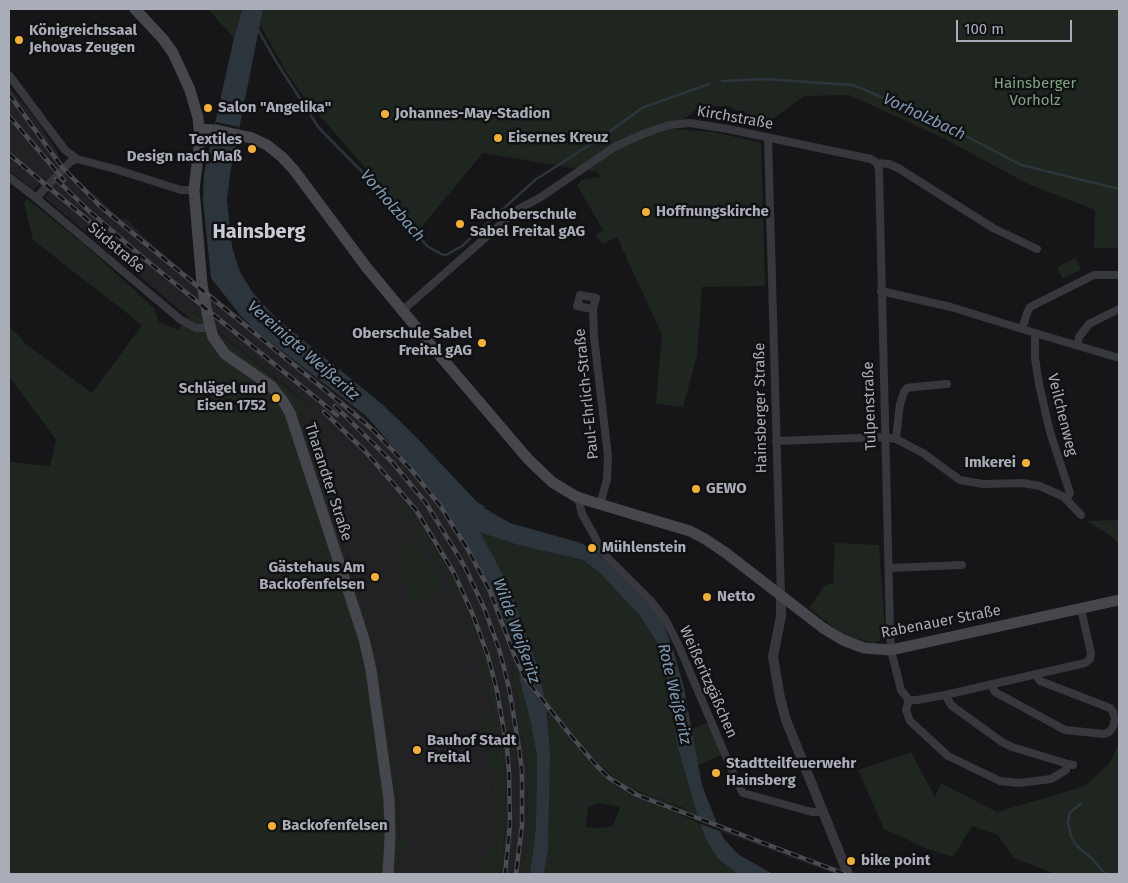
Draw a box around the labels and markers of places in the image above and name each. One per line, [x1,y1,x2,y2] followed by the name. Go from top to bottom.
[29,22,137,57] place label: Königreichssaal Jehovas Zeugen
[13,34,25,46] marker: Königreichssaal Jehovas Zeugen
[218,99,331,117] place label: Salon "Angelika"
[202,102,214,114] marker: Salon "Angelika"
[395,105,550,123] place label: Johannes-May-Stadion
[379,108,391,120] marker: Johannes-May-Stadion
[508,129,608,147] place label: Eisernes Kreuz
[127,131,242,166] place label: Textiles Design nach Maß
[492,132,504,144] marker: Eisernes Kreuz
[246,143,258,155] marker: Textiles Design nach Maß
[656,203,769,221] place label: Hoffnungskirche
[470,206,585,241] place label: Fachoberschule Sabel Freital gAG
[640,206,652,218] marker: Hoffnungskirche
[454,218,466,230] marker: Fachoberschule Sabel Freital gAG
[352,325,472,360] place label: Oberschule Sabel Freital gAG
[476,337,488,349] marker: Oberschule Sabel Freital gAG
[179,380,266,415] place label: Schlägel und Eisen 1752
[270,392,282,404] marker: Schlägel und Eisen 1752
[964,454,1016,472] place label: Imkerei
[1020,457,1032,469] marker: Imkerei
[706,480,747,498] place label: GEWO
[690,483,702,495] marker: GEWO
[602,539,686,557] place label: Mühlenstein
[586,542,598,554] marker: Mühlenstein
[259,559,365,594] place label: Gästehaus Am Backofenfelsen
[369,571,381,583] marker: Gästehaus Am Backofenfelsen
[717,588,755,606] place label: Netto
[701,591,713,603] marker: Netto
[427,732,517,767] place label: Bauhof Stadt Freital
[411,744,423,756] marker: Bauhof Stadt Freital
[726,755,856,790] place label: Stadtteilfeuerwehr Hainsberg
[710,767,722,779] marker: Stadtteilfeuerwehr Hainsberg
[282,817,388,835] place label: Backofenfelsen
[266,820,278,832] marker: Backofenfelsen
[861,852,930,870] place label: bike point
[845,855,857,867] marker: bike point

